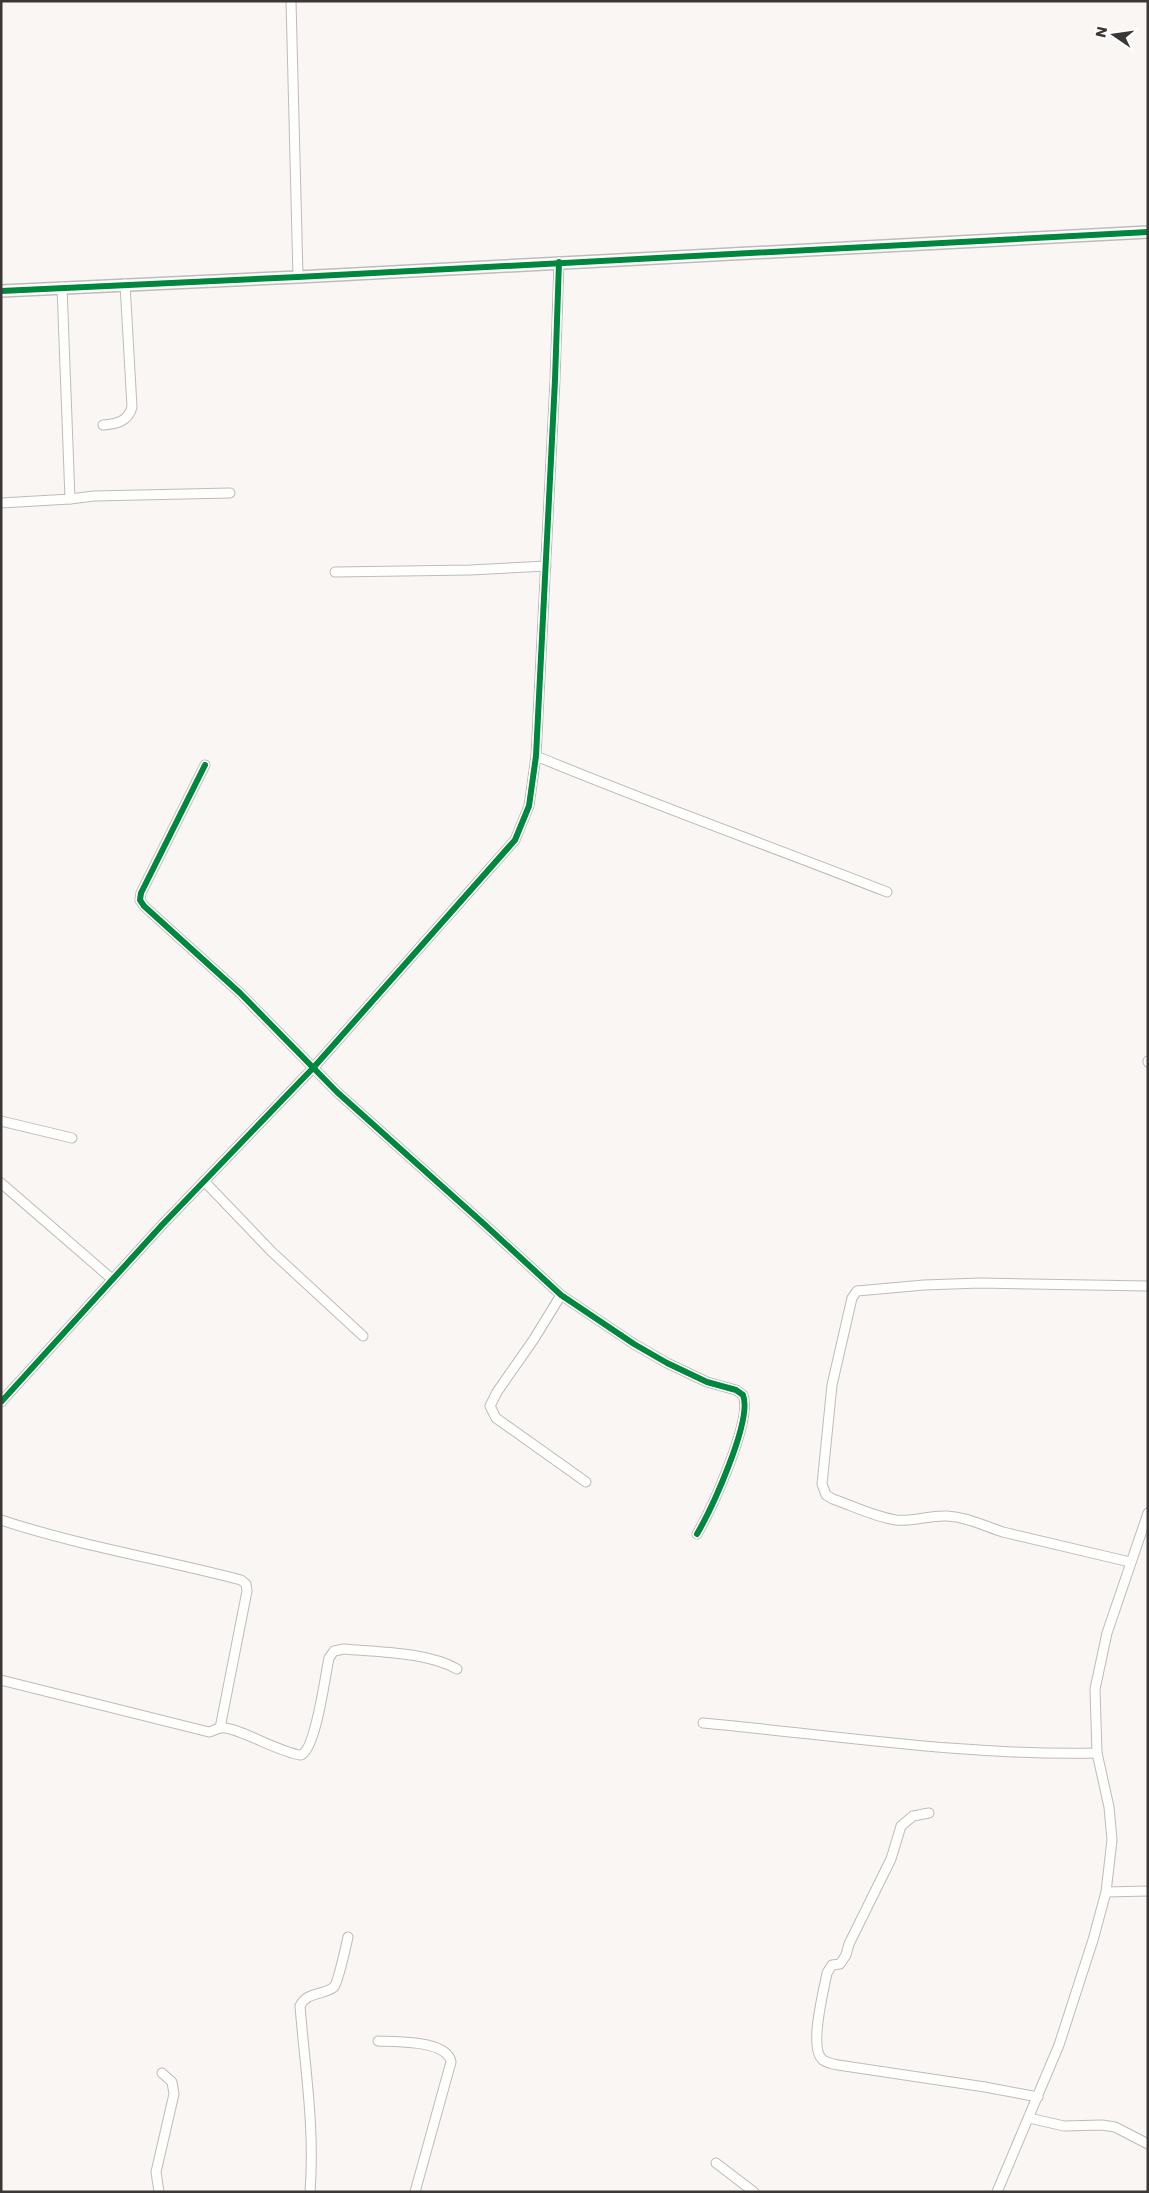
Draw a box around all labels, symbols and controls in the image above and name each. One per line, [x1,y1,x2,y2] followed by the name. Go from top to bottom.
[1089,10,1139,60] north arrow
[1090,25,1112,39] text: N

